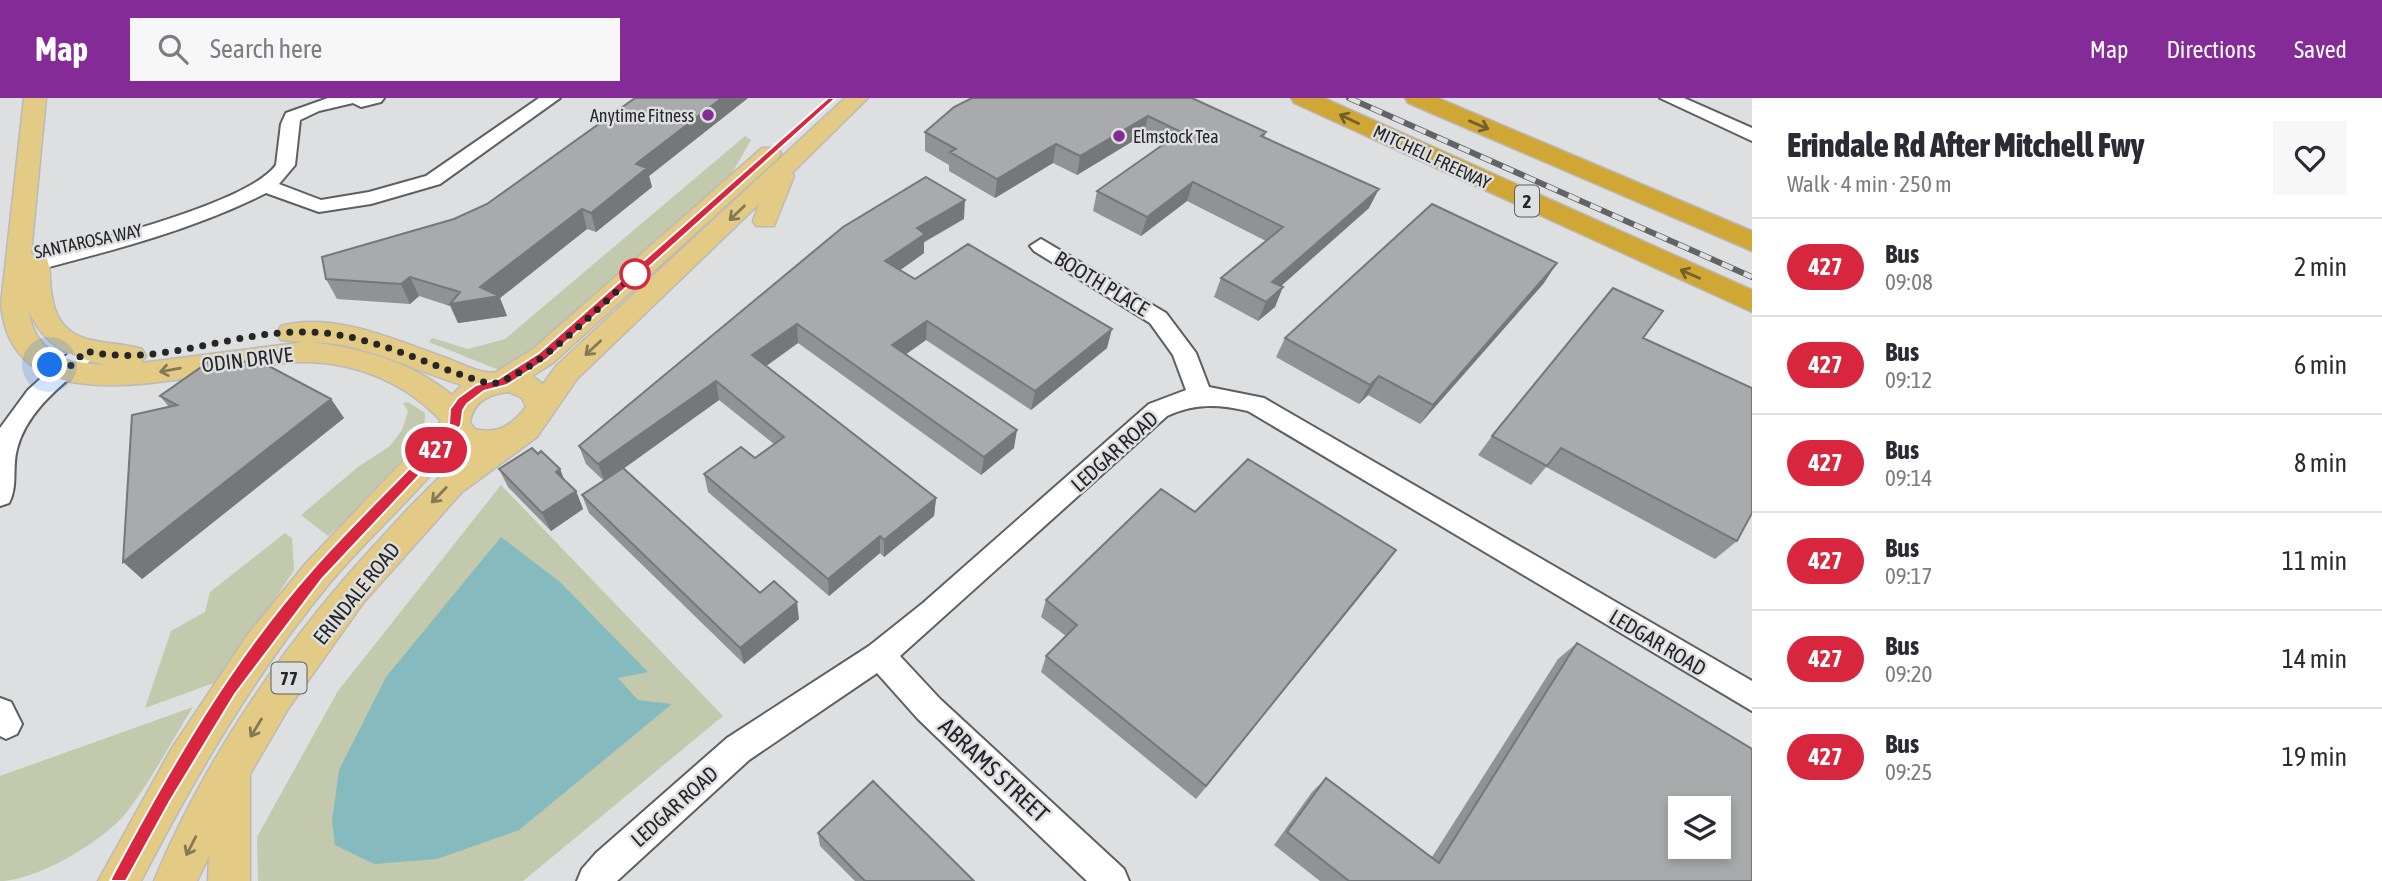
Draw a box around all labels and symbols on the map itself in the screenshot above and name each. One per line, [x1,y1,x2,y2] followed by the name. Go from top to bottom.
[590,105,694,126] place label: Anytime Fitness
[700,107,716,123] marker: Anytime Fitness
[1339,112,1360,125] one-way arrow
[1468,119,1490,132] one-way arrow
[1370,121,1494,193] street label: MITCHELL FREEWAY
[1133,126,1219,147] place label: Elmstock Tea
[1111,128,1127,144] marker: Elmstock Tea
[1515,186,1539,216] road number: 2
[729,205,746,222] one-way arrow
[32,219,144,263] street label: SANTAROSA WAY
[1051,246,1153,320] street label: BOOTH PLACE
[620,259,650,289] unlabelled marker
[1680,267,1701,280] one-way arrow
[584,340,602,356] one-way arrow
[200,342,294,376] street label: ODIN DRIVE
[32,347,67,382] your location
[159,364,182,377] one-way arrow
[1066,406,1162,496] street label: LEDGAR ROAD
[396,427,476,473] line badge: 427
[431,486,448,503] one-way arrow
[308,537,404,649] street label: ERINDALE ROAD
[1605,604,1711,680] street label: LEDGAR ROAD
[272,663,306,694] road number: 77
[934,712,1055,828] street label: ABRAMS STREET
[249,718,263,738] one-way arrow
[626,761,722,851] street label: LEDGAR ROAD
[184,835,198,856] one-way arrow

